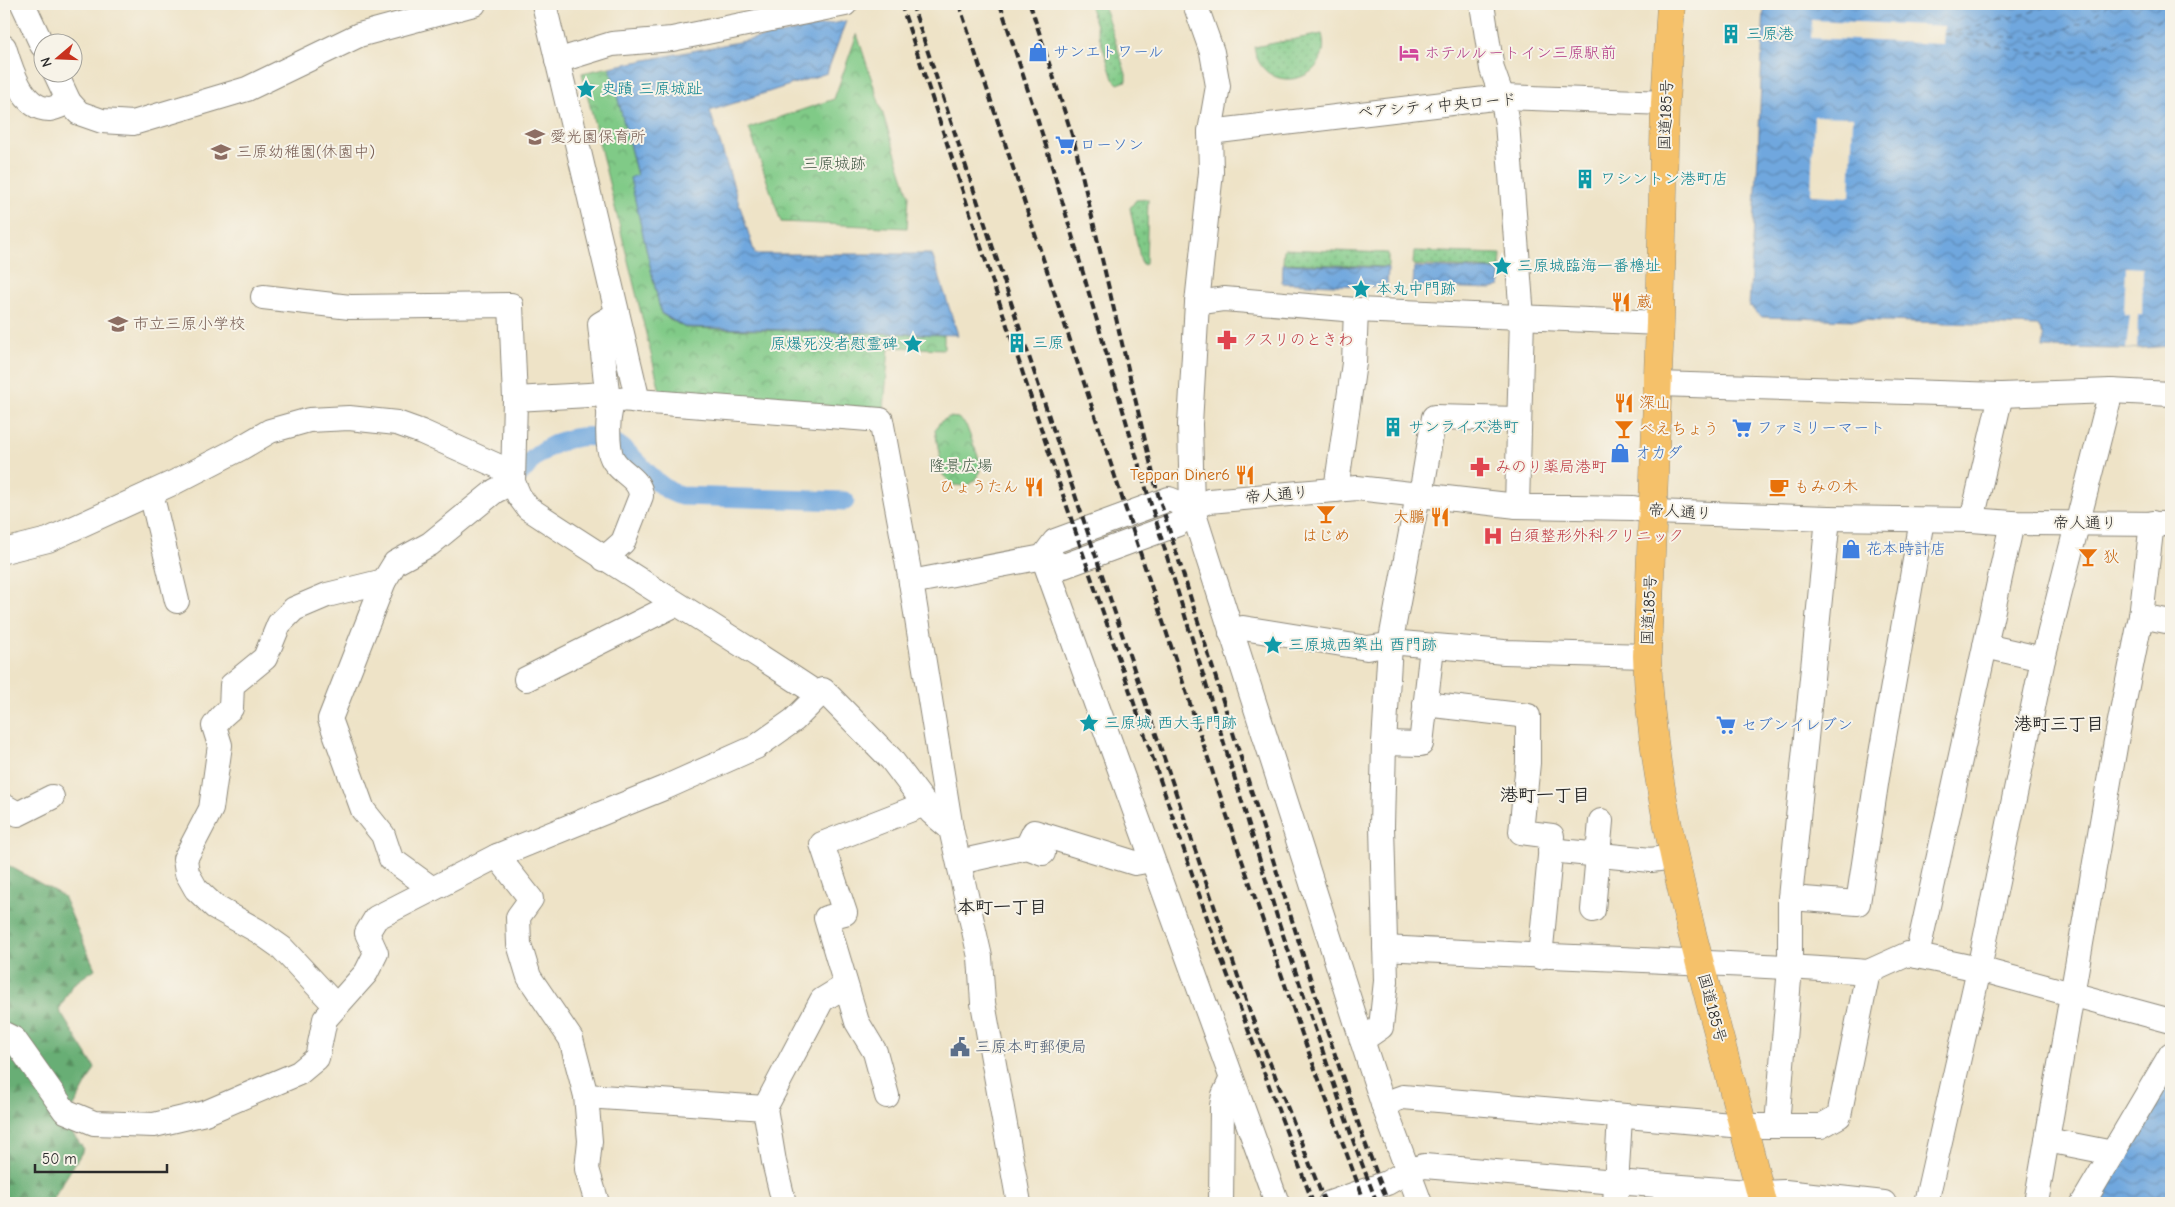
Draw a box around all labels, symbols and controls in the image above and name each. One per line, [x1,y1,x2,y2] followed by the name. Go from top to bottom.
[1720,23,1742,45] building icon: 三原港
[1746,25,1794,43] place label: 三原港
[32,32,82,82] north arrow
[1027,41,1049,63] shop icon: サンエトワール
[1398,42,1420,64] hotel icon: ホテルルートイン三原駅前
[1053,43,1164,61] place label: サンエトワール
[1424,44,1616,62] place label: ホテルルートイン三原駅前
[37,55,56,69] text: N
[575,78,597,100] place icon: 史蹟 三原城趾
[1656,79,1676,151] street label: 国道185号
[601,80,702,98] place label: 史蹟 三原城趾
[1357,90,1517,122] street label: ペアシティ中央ロード
[524,126,546,148] school or university icon: 愛光園保育所
[550,128,646,146] place label: 愛光園保育所
[1054,134,1076,156] supermarket icon: ローソン
[1080,136,1144,154] place label: ローソン
[210,141,232,163] school or university icon: 三原幼稚園(休園中)
[236,143,375,161] place label: 三原幼稚園(休園中)
[802,155,866,173] park label: 三原城跡
[1574,168,1596,190] building icon: ワシントン港町店
[1600,170,1728,188] place label: ワシントン港町店
[1491,255,1513,277] place icon: 三原城臨海一番櫓址
[1517,257,1661,275] place label: 三原城臨海一番櫓址
[1350,278,1372,300] place icon: 本丸中門跡
[1376,280,1456,298] place label: 本丸中門跡
[1610,291,1632,313] restaurant icon: 蔵
[1636,293,1652,311] place label: 蔵
[107,313,129,335] school or university icon: 市立三原小学校
[133,315,245,333] place label: 市立三原小学校
[1216,329,1238,351] pharmacy icon: クスリのときわ
[1242,331,1354,349] place label: クスリのときわ
[1006,332,1028,354] building icon: 三原
[902,333,924,355] place icon: 原爆死没者慰霊碑
[1032,334,1064,352] place label: 三原
[770,335,898,353] place label: 原爆死没者慰霊碑
[1613,392,1635,414] restaurant icon: 深山
[1639,394,1671,412] place label: 深山
[1382,416,1404,438] building icon: サンライズ港町
[1731,417,1753,439] supermarket icon: ファミリーマート
[1408,418,1519,436] place label: サンライズ港町
[1613,418,1635,440] bar icon: べえちょう
[1757,419,1885,437] place label: ファミリーマート
[1639,420,1719,438] place label: べえちょう
[1609,442,1631,464] shop icon: オカダ
[1635,444,1683,462] place label: オカダ
[1469,456,1491,478] pharmacy icon: みのり薬局港町
[929,457,993,475] park label: 隆景広場
[1495,458,1607,476] place label: みのり薬局港町
[1234,464,1256,486] restaurant icon: Teppan Diner6
[1130,466,1230,484] place label: Teppan Diner6
[1023,476,1045,498] restaurant icon: ひょうたん
[1768,476,1790,498] cafe icon: もみの木
[939,478,1019,496] place label: ひょうたん
[1794,478,1858,496] place label: もみの木
[1244,483,1310,507] street label: 帝人通り
[1647,501,1713,523] street label: 帝人通り
[1315,503,1337,525] bar icon: はじめ
[1429,506,1451,528] restaurant icon: 大鵬
[1393,508,1425,526] place label: 大鵬
[2053,514,2117,532] street label: 帝人通り
[1482,525,1504,547] hospital icon: 白須整形外科クリニック
[1302,527,1350,545] place label: はじめ
[1508,527,1684,545] place label: 白須整形外科クリニック
[1840,538,1862,560] shop icon: 花本時計店
[1866,540,1946,558] place label: 花本時計店
[2077,546,2099,568] bar icon: 狄
[2103,548,2119,566] place label: 狄
[1638,574,1660,646] street label: 国道185号
[1262,634,1284,656] place icon: 三原城西築出 酉門跡
[1288,636,1437,654] place label: 三原城西築出 酉門跡
[1078,712,1100,734] place icon: 三原城 西大手門跡
[1104,714,1237,732] place label: 三原城 西大手門跡
[1715,714,1737,736] supermarket icon: セブンイレブン
[2014,714,2104,735] district label: 港町三丁目
[1741,716,1853,734] place label: セブンイレブン
[1500,785,1590,806] district label: 港町一丁目
[957,897,1047,918] district label: 本町一丁目
[1694,971,1730,1045] street label: 国道185号
[949,1036,971,1058] public building icon: 三原本町郵便局
[975,1038,1087,1056] place label: 三原本町郵便局
[35,1142,168,1174] scale bar
[42,1150,77,1168] text: 50 m

